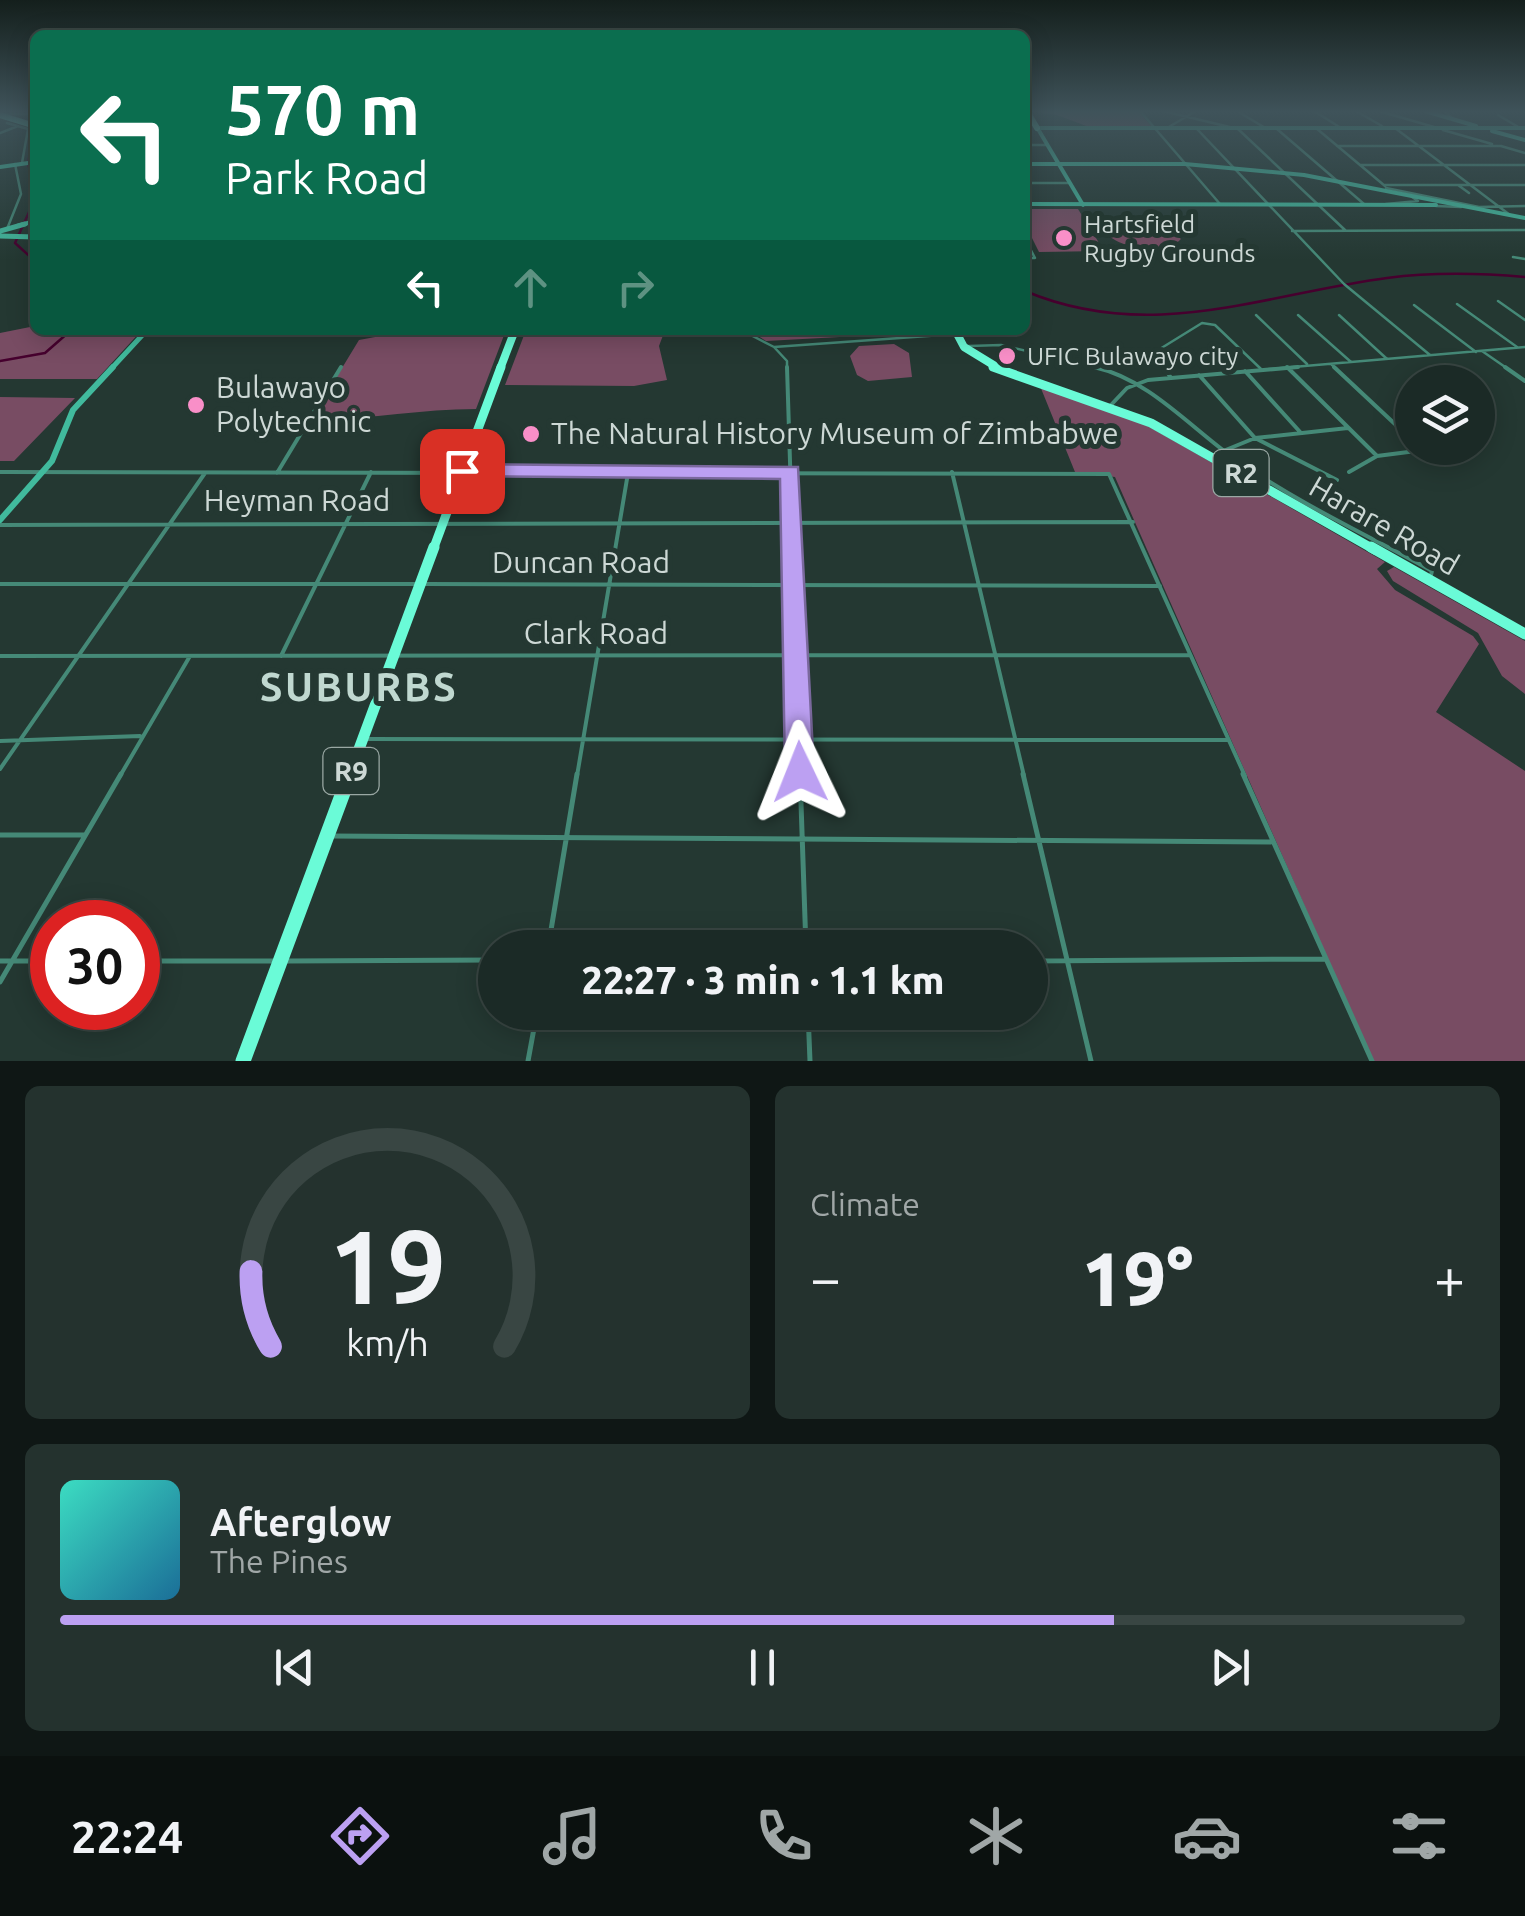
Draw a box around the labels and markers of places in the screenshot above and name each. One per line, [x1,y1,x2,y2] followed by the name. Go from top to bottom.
[1084,210,1255,267] place label: Hartsfield Rugby Grounds
[1053,227,1075,249] marker: Hartsfield Rugby Grounds
[1027,342,1238,370] place label: UFIC Bulawayo city
[996,345,1018,367] marker: UFIC Bulawayo city
[216,370,371,438] place label: Bulawayo Polytechnic
[185,394,207,416] marker: Bulawayo Polytechnic
[551,416,1119,450] place label: The Natural History Museum of Zimbabwe
[520,423,542,445] marker: The Natural History Museum of Zimbabwe
[420,429,505,514] pin

